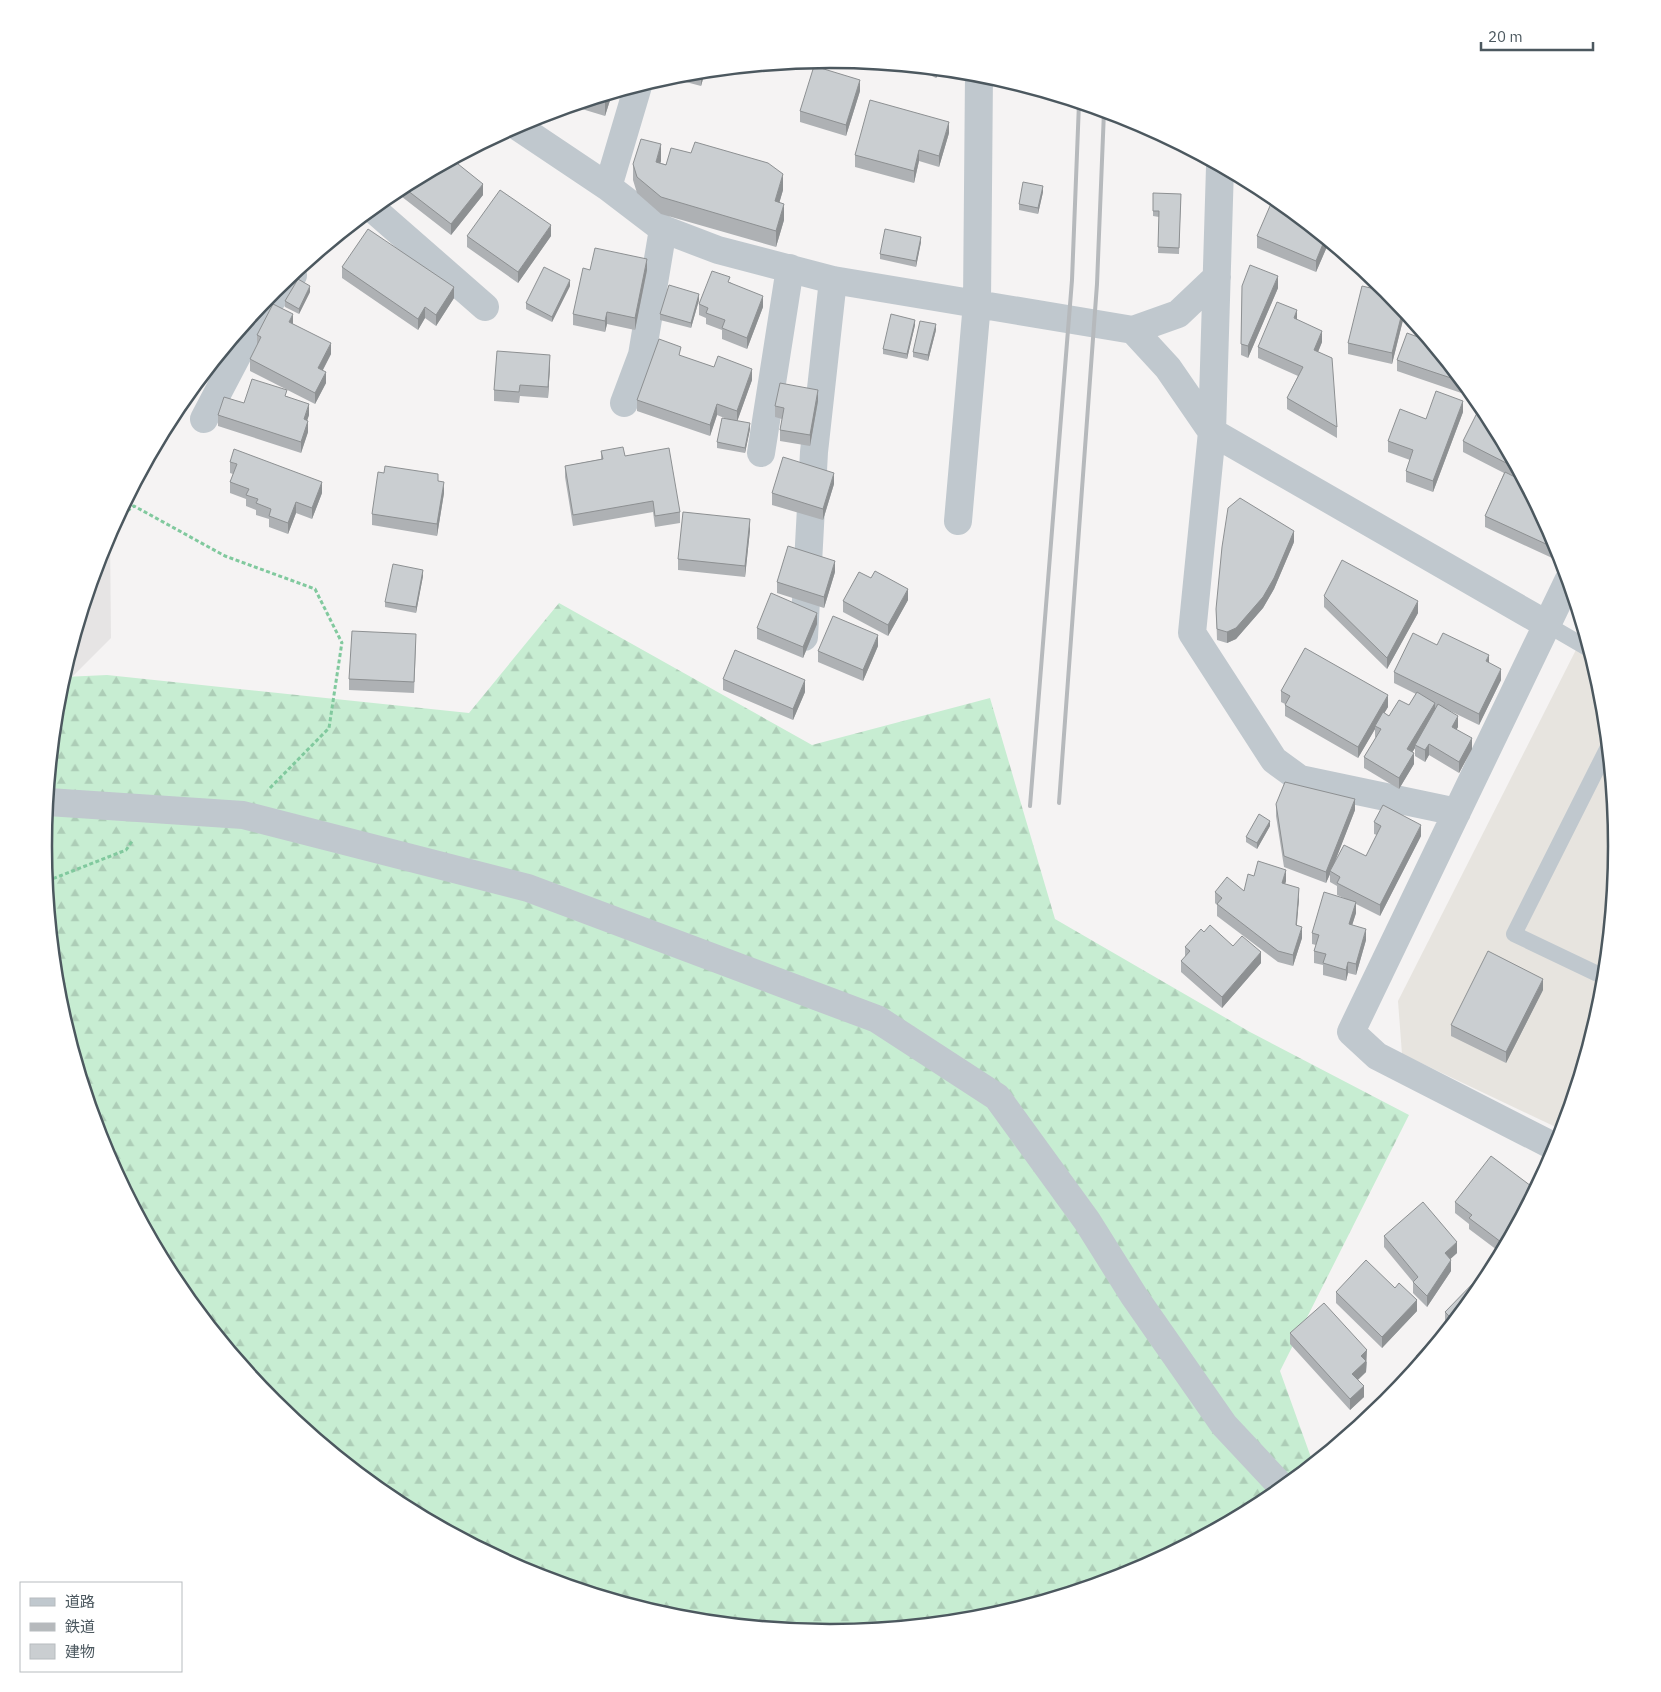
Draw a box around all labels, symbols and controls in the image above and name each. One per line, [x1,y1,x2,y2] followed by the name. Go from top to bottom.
[1481,20,1594,52] scale bar
[1488,27,1523,46] text: 20 m
[20,1582,182,1672] legend
[65,1592,95,1611] text: 道路
[65,1617,95,1636] text: 鉄道
[65,1642,95,1661] text: 建物

